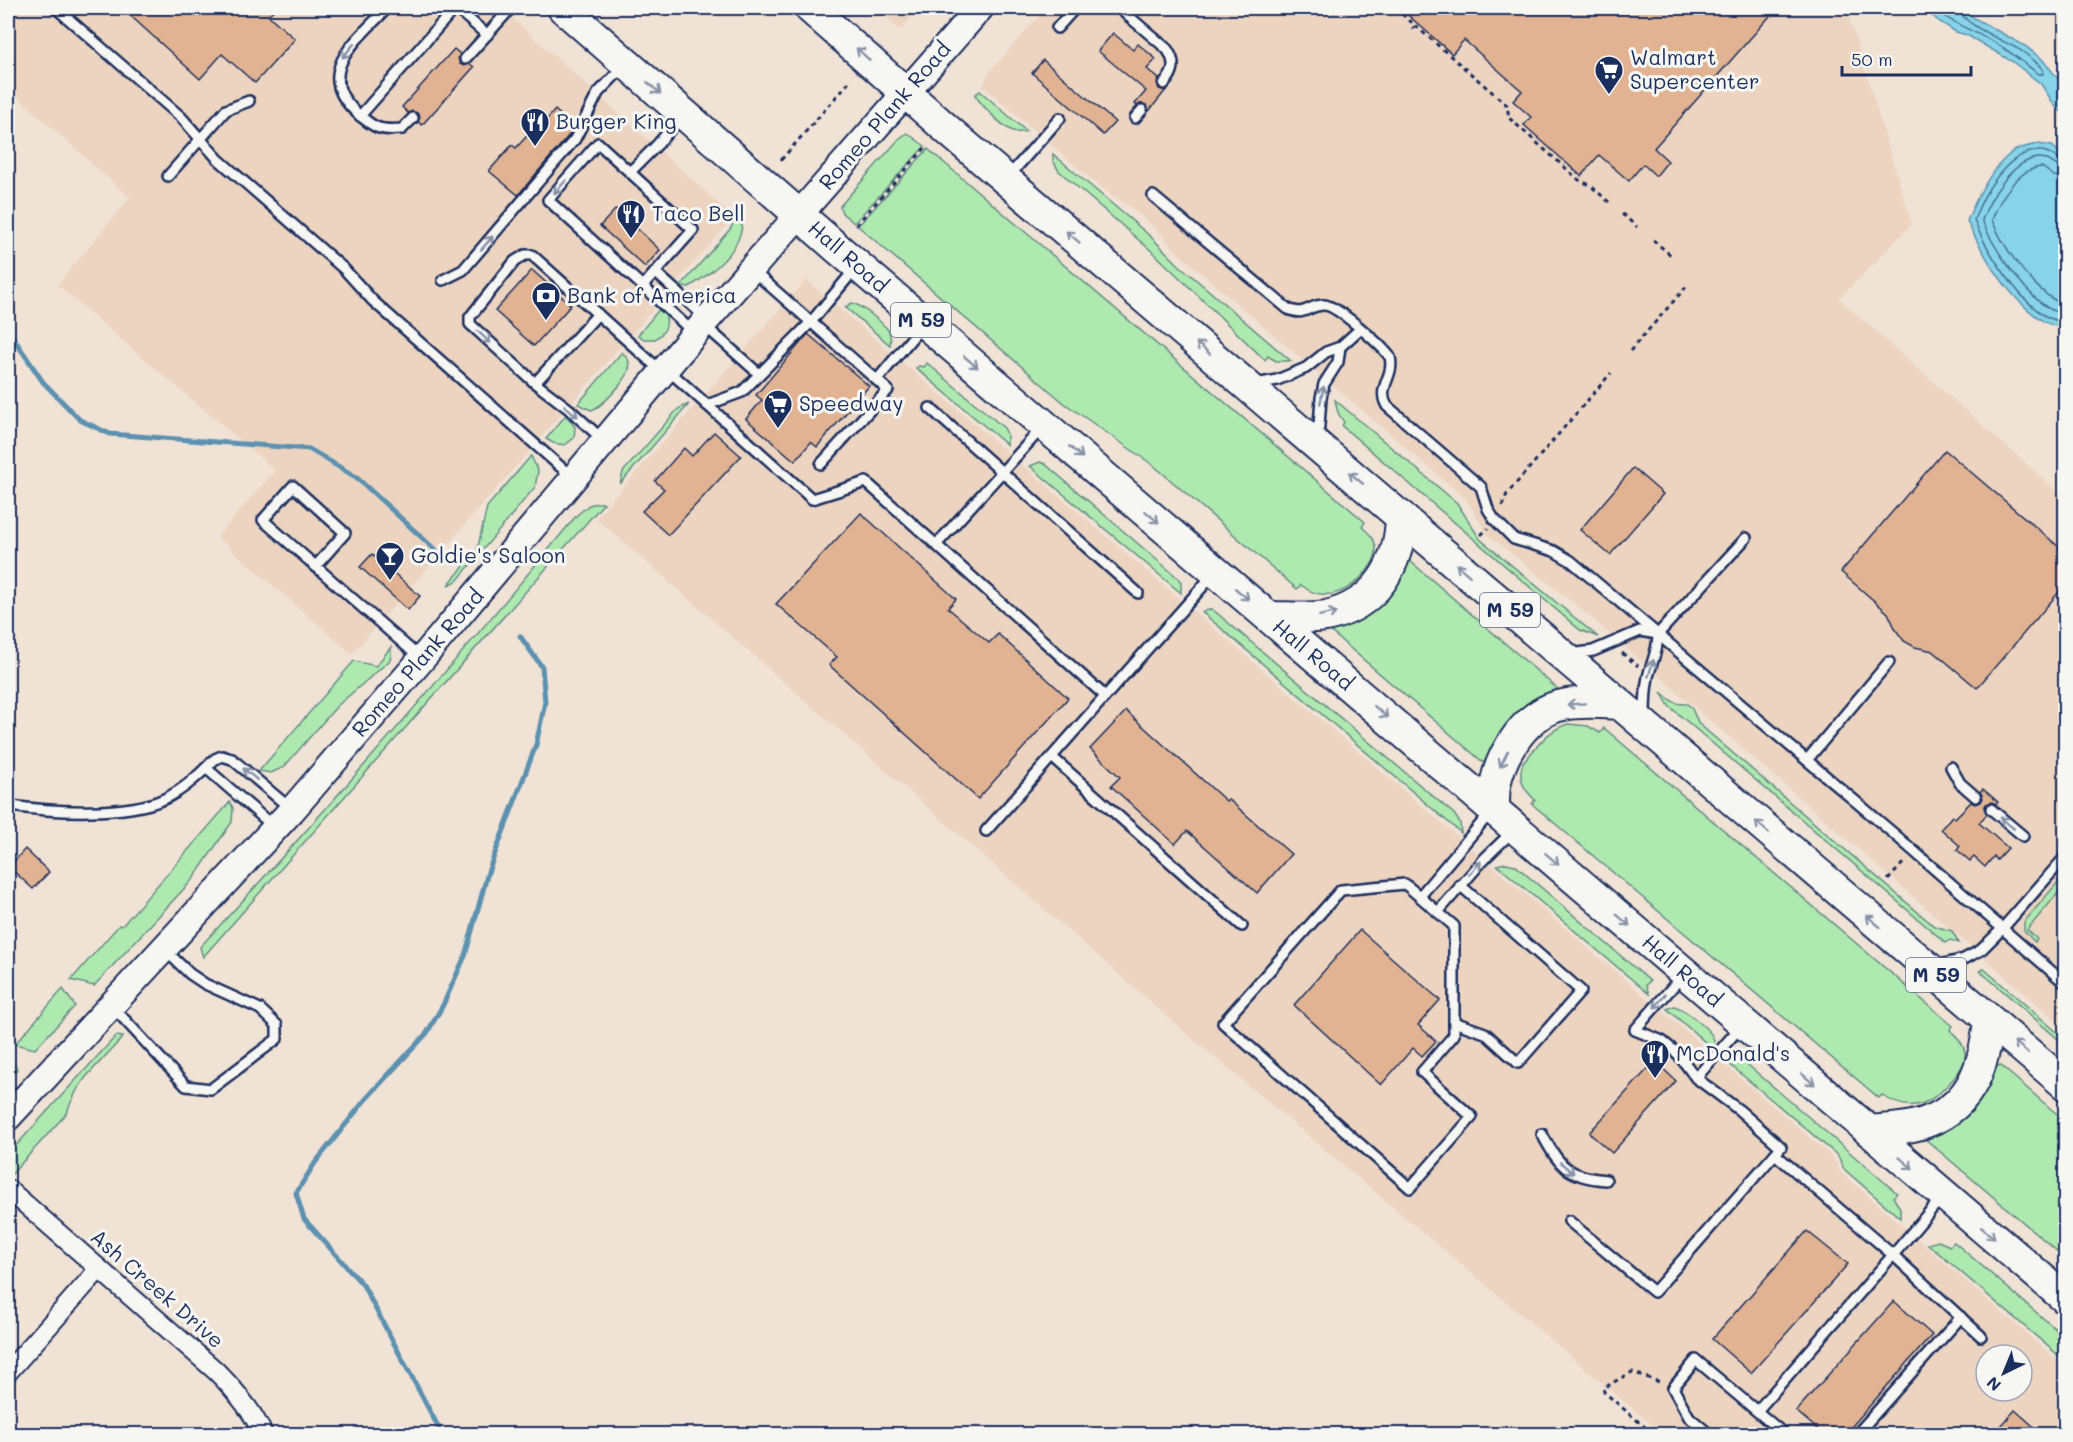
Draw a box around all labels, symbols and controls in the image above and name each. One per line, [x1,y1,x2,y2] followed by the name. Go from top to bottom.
[812,35,956,195] street label: Romeo Plank Road
[1842,39,1971,77] scale bar
[342,43,355,59] one-way arrow
[1630,43,1760,94] place label: Walmart Supercenter
[856,47,871,61] one-way arrow
[1851,47,1893,71] text: 50 m
[1593,54,1625,96] supermarket icon: Walmart Supercenter
[646,81,661,95] one-way arrow
[519,106,551,148] restaurant icon: Burger King
[556,107,677,134] place label: Burger King
[553,179,566,195] one-way arrow
[615,198,647,240] restaurant icon: Taco Bell
[652,199,745,226] place label: Taco Bell
[803,214,895,298] street label: Hall Road
[1066,230,1081,244] one-way arrow
[480,235,493,251] one-way arrow
[530,280,562,322] bank icon: Bank of America
[567,281,737,308] place label: Bank of America
[891,303,951,337] road number: M 59
[477,330,492,344] one-way arrow
[1196,341,1211,355] one-way arrow
[963,355,978,369] one-way arrow
[1317,385,1328,405] one-way arrow
[762,388,794,430] supermarket icon: Speedway
[799,389,903,416] place label: Speedway
[563,404,578,418] one-way arrow
[1068,445,1083,459] one-way arrow
[1348,472,1364,485] one-way arrow
[1144,510,1159,524] one-way arrow
[374,540,406,582] bar icon: Goldie's Saloon
[411,541,565,568] place label: Goldie's Saloon
[1456,563,1471,577] one-way arrow
[345,582,489,742] street label: Romeo Plank Road
[1234,588,1250,601] one-way arrow
[1480,593,1540,627] road number: M 59
[1318,608,1337,620] one-way arrow
[1268,612,1360,696] street label: Hall Road
[1646,659,1657,678] one-way arrow
[1566,698,1586,709] one-way arrow
[1373,705,1388,719] one-way arrow
[1498,749,1510,767] one-way arrow
[242,768,258,781] one-way arrow
[1999,816,2015,829] one-way arrow
[1755,820,1770,834] one-way arrow
[1544,852,1559,866] one-way arrow
[1468,861,1482,876] one-way arrow
[1615,913,1630,927] one-way arrow
[1866,914,1881,928] one-way arrow
[1637,928,1729,1012] street label: Hall Road
[1906,958,1966,992] road number: M 59
[1653,993,1666,1009] one-way arrow
[1639,1038,1671,1080] restaurant icon: McDonald's
[1676,1039,1790,1066] place label: McDonald's
[2014,1040,2029,1054] one-way arrow
[1800,1072,1815,1086] one-way arrow
[1898,1156,1913,1170] one-way arrow
[1559,1161,1574,1175] one-way arrow
[86,1222,230,1353] street label: Ash Creek Drive
[1980,1226,1996,1239] one-way arrow
[1974,1343,2034,1403] north arrow
[1982,1373,2005,1396] text: N

